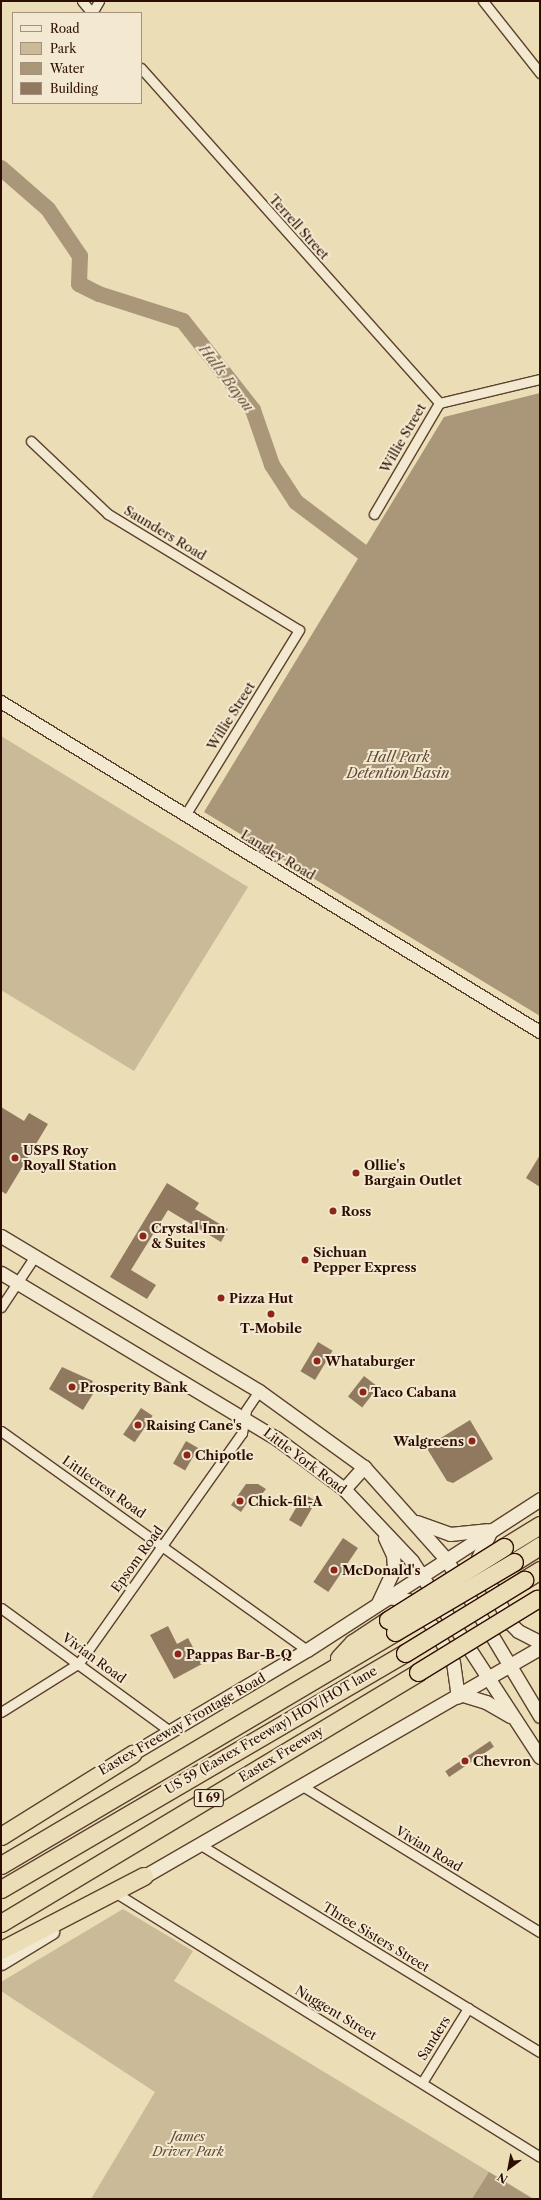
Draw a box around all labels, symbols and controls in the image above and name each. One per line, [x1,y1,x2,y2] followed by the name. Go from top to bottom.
[12,12,142,104] legend
[50,21,80,36] text: Road
[50,41,76,56] text: Park
[50,61,84,76] text: Water
[50,81,98,96] text: Building
[266,191,332,263] street label: Terrell Street
[195,341,257,415] water label: Halls Bayou
[377,401,429,475] street label: Willie Street
[121,502,209,564] street label: Saunders Road
[204,679,258,753] street label: Willie Street
[347,749,449,782] water label: Hall Park Detention Basin
[238,827,318,883] street label: Langley Road
[23,1143,117,1174] place label: USPS Roy Royall Station
[10,1153,20,1163] marker: USPS Roy Royall Station
[364,1158,462,1189] place label: Ollie's Bargain Outlet
[351,1168,361,1178] marker: Ollie's Bargain Outlet
[341,1203,371,1219] place label: Ross
[328,1206,338,1216] marker: Ross
[151,1221,225,1252] place label: Crystal Inn & Suites
[138,1231,148,1241] marker: Crystal Inn & Suites
[313,1245,417,1276] place label: Sichuan Pepper Express
[300,1255,310,1265] marker: Sichuan Pepper Express
[229,1290,293,1306] place label: Pizza Hut
[216,1293,226,1303] marker: Pizza Hut
[266,1309,276,1319] marker: T-Mobile
[240,1320,302,1336] place label: T-Mobile
[325,1353,415,1369] place label: Whataburger
[312,1356,322,1366] marker: Whataburger
[80,1379,188,1395] place label: Prosperity Bank
[67,1382,77,1392] marker: Prosperity Bank
[371,1384,457,1400] place label: Taco Cabana
[358,1387,368,1397] marker: Taco Cabana
[146,1417,242,1433] place label: Raising Cane's
[133,1420,143,1430] marker: Raising Cane's
[260,1425,350,1497] street label: Little York Road
[393,1433,464,1449] place label: Walgreens
[467,1436,477,1446] marker: Walgreens
[195,1447,254,1463] place label: Chipotle
[182,1450,192,1460] marker: Chipotle
[59,1453,149,1521] street label: Littlecrest Road
[248,1493,323,1509] place label: Chick-fil-A
[235,1496,245,1506] marker: Chick-fil-A
[108,1523,166,1595] street label: Epsom Road
[342,1562,421,1578] place label: McDonald's
[329,1565,339,1575] marker: McDonald's
[59,1630,129,1686] street label: Vivian Road
[186,1646,292,1662] place label: Pappas Bar-B-Q
[173,1649,183,1659] marker: Pappas Bar-B-Q
[162,1663,380,1797] street label: US 59 (Eastex Freeway) HOV/HOT lane
[96,1670,268,1778] street label: Eastex Freeway Frontage Road
[236,1723,326,1785] street label: Eastex Freeway
[473,1753,531,1769] place label: Chevron
[460,1756,470,1766] marker: Chevron
[193,1788,225,1808] road number: I 69
[393,1823,465,1875] street label: Vivian Road
[320,1899,432,1975] street label: Three Sisters Street
[292,1983,380,2043] street label: Nuggent Street
[414,2013,454,2063] street label: Sanders
[152,2129,224,2160] park label: James Driver Park
[489,2148,529,2188] north arrow
[495,2170,510,2187] text: N

